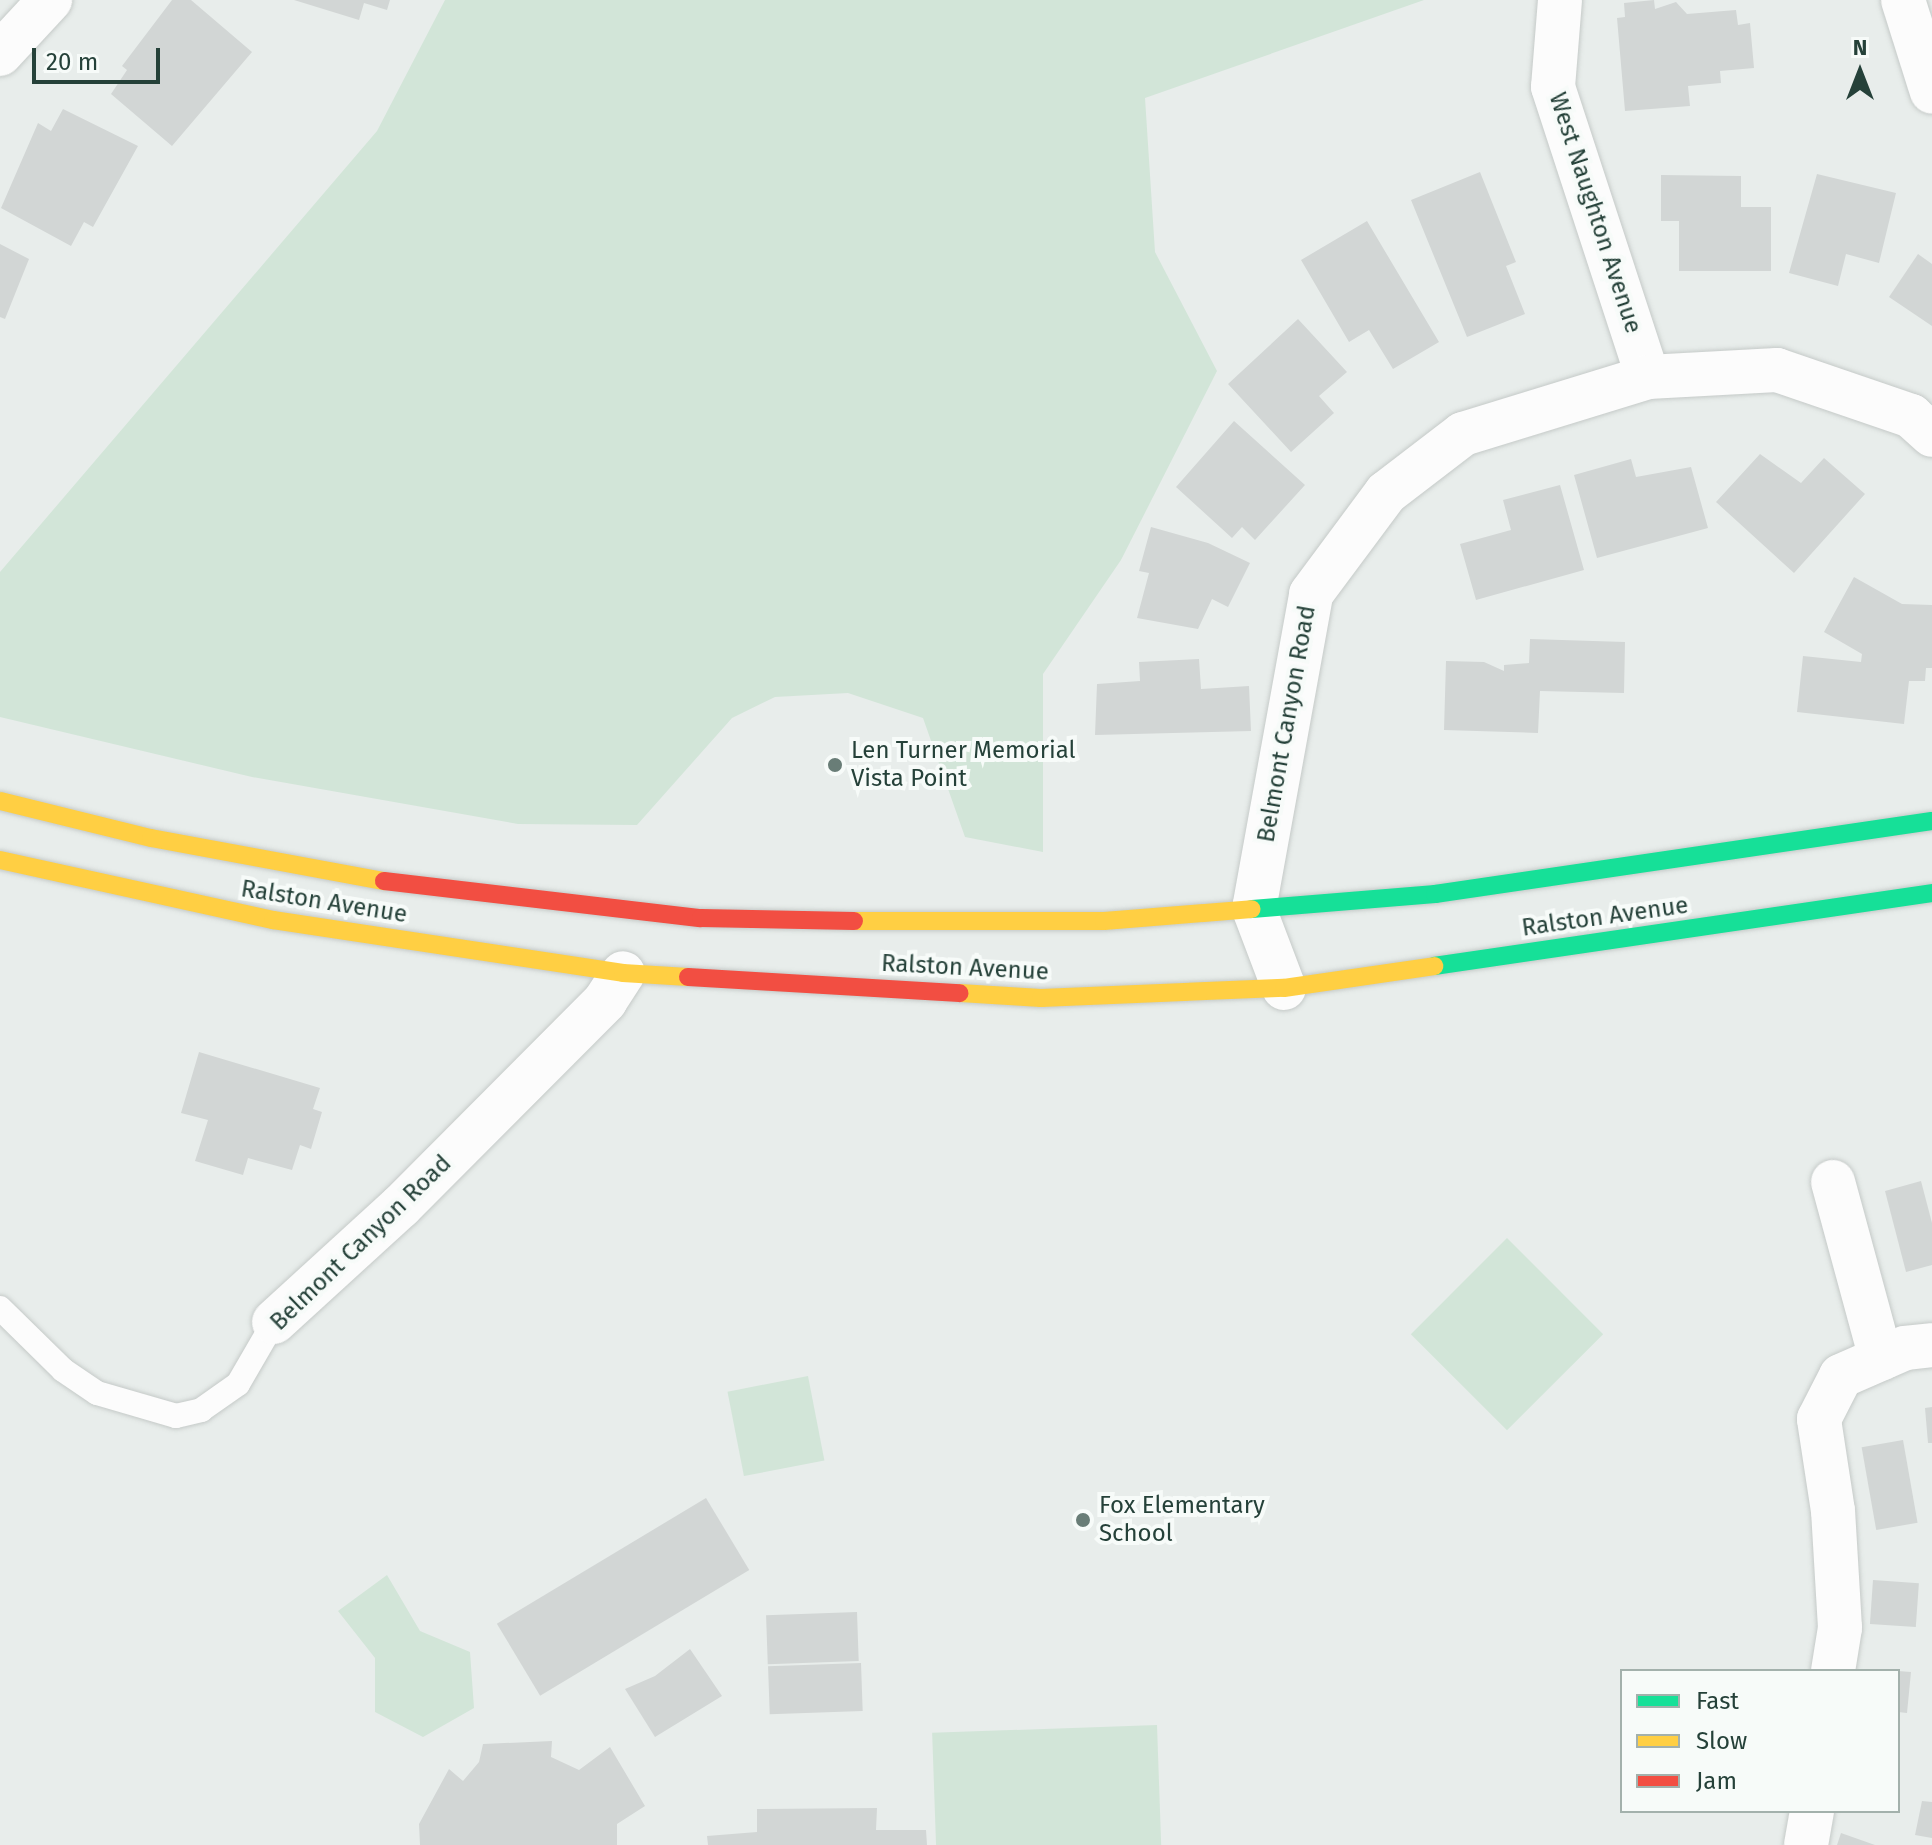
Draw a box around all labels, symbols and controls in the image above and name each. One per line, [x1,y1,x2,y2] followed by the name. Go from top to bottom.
[36,32,164,82] scale bar
[1820,32,1900,112] north arrow
[1853,34,1867,61] text: N
[46,48,98,76] text: 20 m
[1542,89,1648,337] street label: West Naughton Avenue
[1252,603,1322,845] street label: Belmont Canyon Road
[851,737,1076,793] place label: Len Turner Memorial Vista Point
[826,756,844,774] marker: Len Turner Memorial Vista Point
[239,875,409,929] street label: Ralston Avenue
[1520,891,1690,943] street label: Ralston Avenue
[880,949,1050,987] street label: Ralston Avenue
[265,1149,457,1337] street label: Belmont Canyon Road
[1099,1492,1265,1548] place label: Fox Elementary School
[1074,1511,1092,1529] marker: Fox Elementary School
[1620,1669,1900,1813] legend
[1696,1687,1739,1715] text: Fast
[1696,1727,1747,1755] text: Slow
[1696,1767,1737,1795] text: Jam

